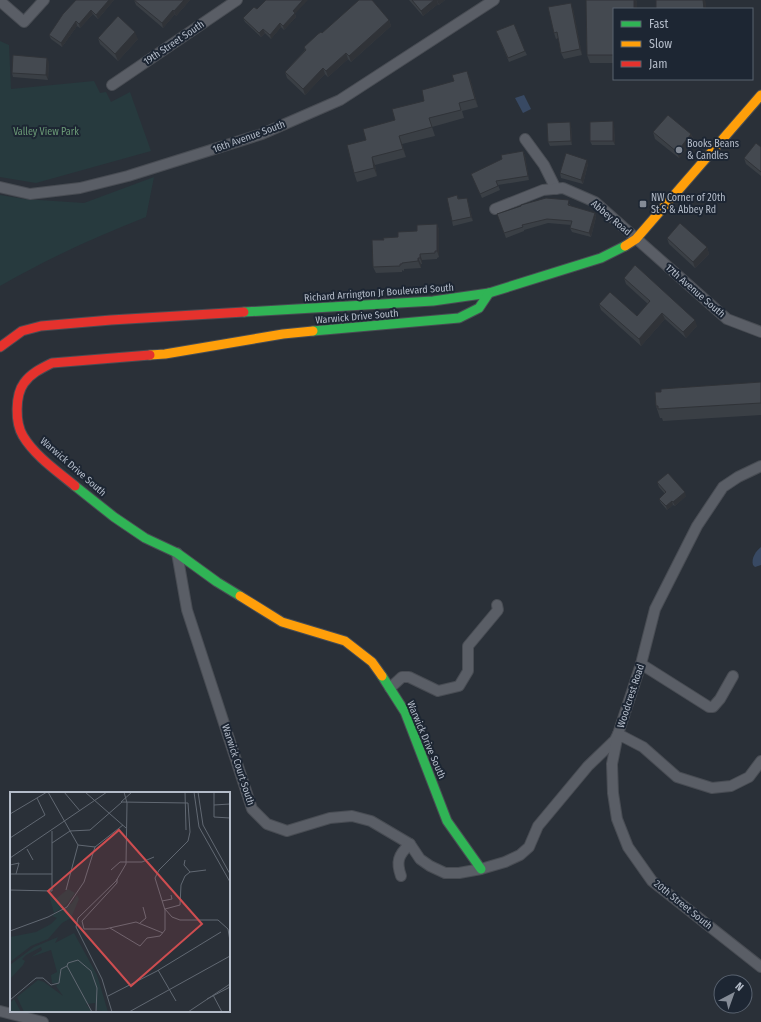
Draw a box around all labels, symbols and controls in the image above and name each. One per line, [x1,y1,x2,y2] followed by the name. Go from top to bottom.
[613,8,753,80] legend
[649,17,668,31] text: Fast
[141,18,207,68] street label: 19th Street South
[649,37,672,51] text: Slow
[649,57,667,71] text: Jam
[211,118,287,156] street label: 16th Avenue South
[13,126,79,138] park label: Valley View Park
[687,138,739,162] place label: Books Beans & Candles
[674,145,684,155] marker: Books Beans & Candles
[651,192,725,216] place label: NW Corner of 20th St S & Abbey Rd
[589,198,633,238] street label: Abbey Road
[638,199,648,209] marker: NW Corner of 20th St S & Abbey Rd
[663,262,727,320] street label: 17th Avenue South
[304,282,454,304] street label: Richard Arrington Jr Boulevard South
[315,307,399,327] street label: Warwick Drive South
[38,435,108,499] street label: Warwick Drive South
[615,663,647,729] street label: Woodcrest Road
[404,699,448,781] street label: Warwick Drive South
[219,723,257,807] street label: Warwick Court South
[10,792,230,1012] inset map
[651,878,715,932] street label: 20th Street South
[713,974,753,1014] north arrow
[732,980,746,994] text: N

